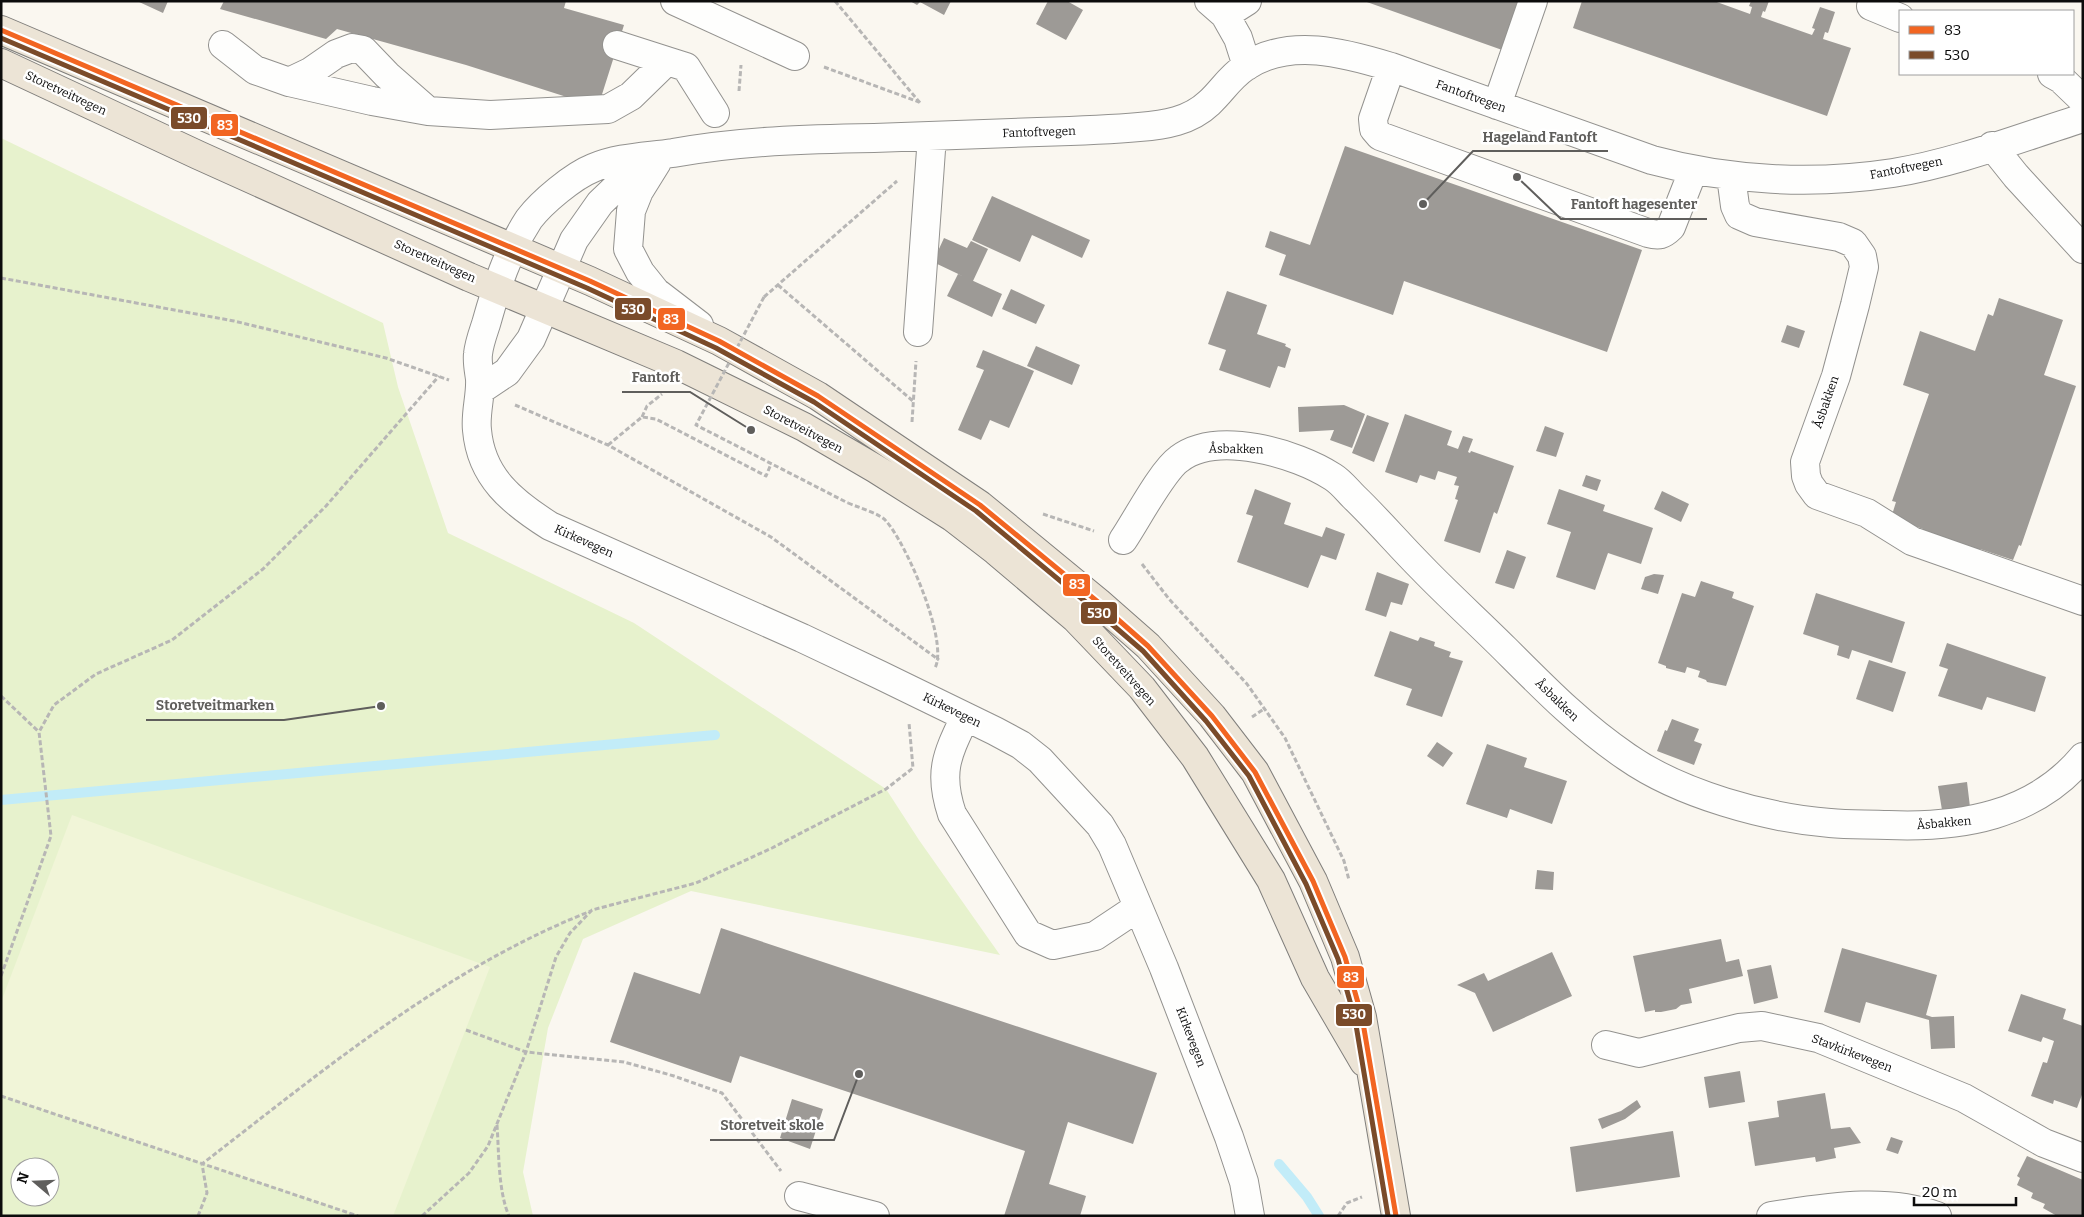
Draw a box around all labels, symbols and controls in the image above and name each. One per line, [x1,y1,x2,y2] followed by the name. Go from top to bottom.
[1899,10,2074,75] legend
[1944,21,1961,39] text: 83
[1944,46,1970,64] text: 530
[23,68,109,118] street label: Storetveitvegen
[1434,77,1508,115] street label: Fantoftvegen
[170,106,208,130] line badge: 530
[177,110,201,127] text: 530
[210,113,239,137] line badge: 83
[217,117,233,134] text: 83
[1473,122,1608,151] callout: Hageland Fantoft
[1002,124,1076,140] street label: Fantoftvegen
[1483,129,1598,146] text: Hageland Fantoft
[1869,154,1944,182] street label: Fantoftvegen
[1561,190,1707,219] callout: Fantoft hagesenter
[1571,196,1698,213] text: Fantoft hagesenter
[392,237,478,285] street label: Storetveitvegen
[614,297,652,321] line badge: 530
[621,301,645,318] text: 530
[657,307,686,331] line badge: 83
[663,311,679,328] text: 83
[622,363,690,392] callout: Fantoft
[632,369,681,386] text: Fantoft
[1810,373,1842,430] street label: Åsbakken
[761,402,845,456] street label: Storetveitvegen
[1209,441,1264,456] street label: Åsbakken
[552,522,616,560] street label: Kirkevegen
[1062,573,1091,597] line badge: 83
[1069,576,1085,593] text: 83
[1080,601,1118,625] line badge: 530
[1087,605,1111,622] text: 530
[1089,634,1159,709] street label: Storetveitvegen
[1532,675,1583,724] street label: Åsbakken
[921,690,984,730] street label: Kirkevegen
[146,691,284,720] callout: Storetveitmarken
[156,697,274,714] text: Storetveitmarken
[1916,813,1972,832] street label: Åsbakken
[1336,965,1365,989] line badge: 83
[1343,969,1359,986] text: 83
[1335,1003,1373,1027] line badge: 530
[1173,1005,1209,1069] street label: Kirkevegen
[1342,1006,1366,1023] text: 530
[1810,1031,1895,1075] street label: Stavkirkevegen
[710,1111,834,1140] callout: Storetveit skole
[720,1117,824,1134] text: Storetveit skole
[10,1157,60,1207] north arrow
[13,1170,33,1186] text: N
[1914,1174,2016,1206] scale bar
[1922,1183,1958,1201] text: 20 m

